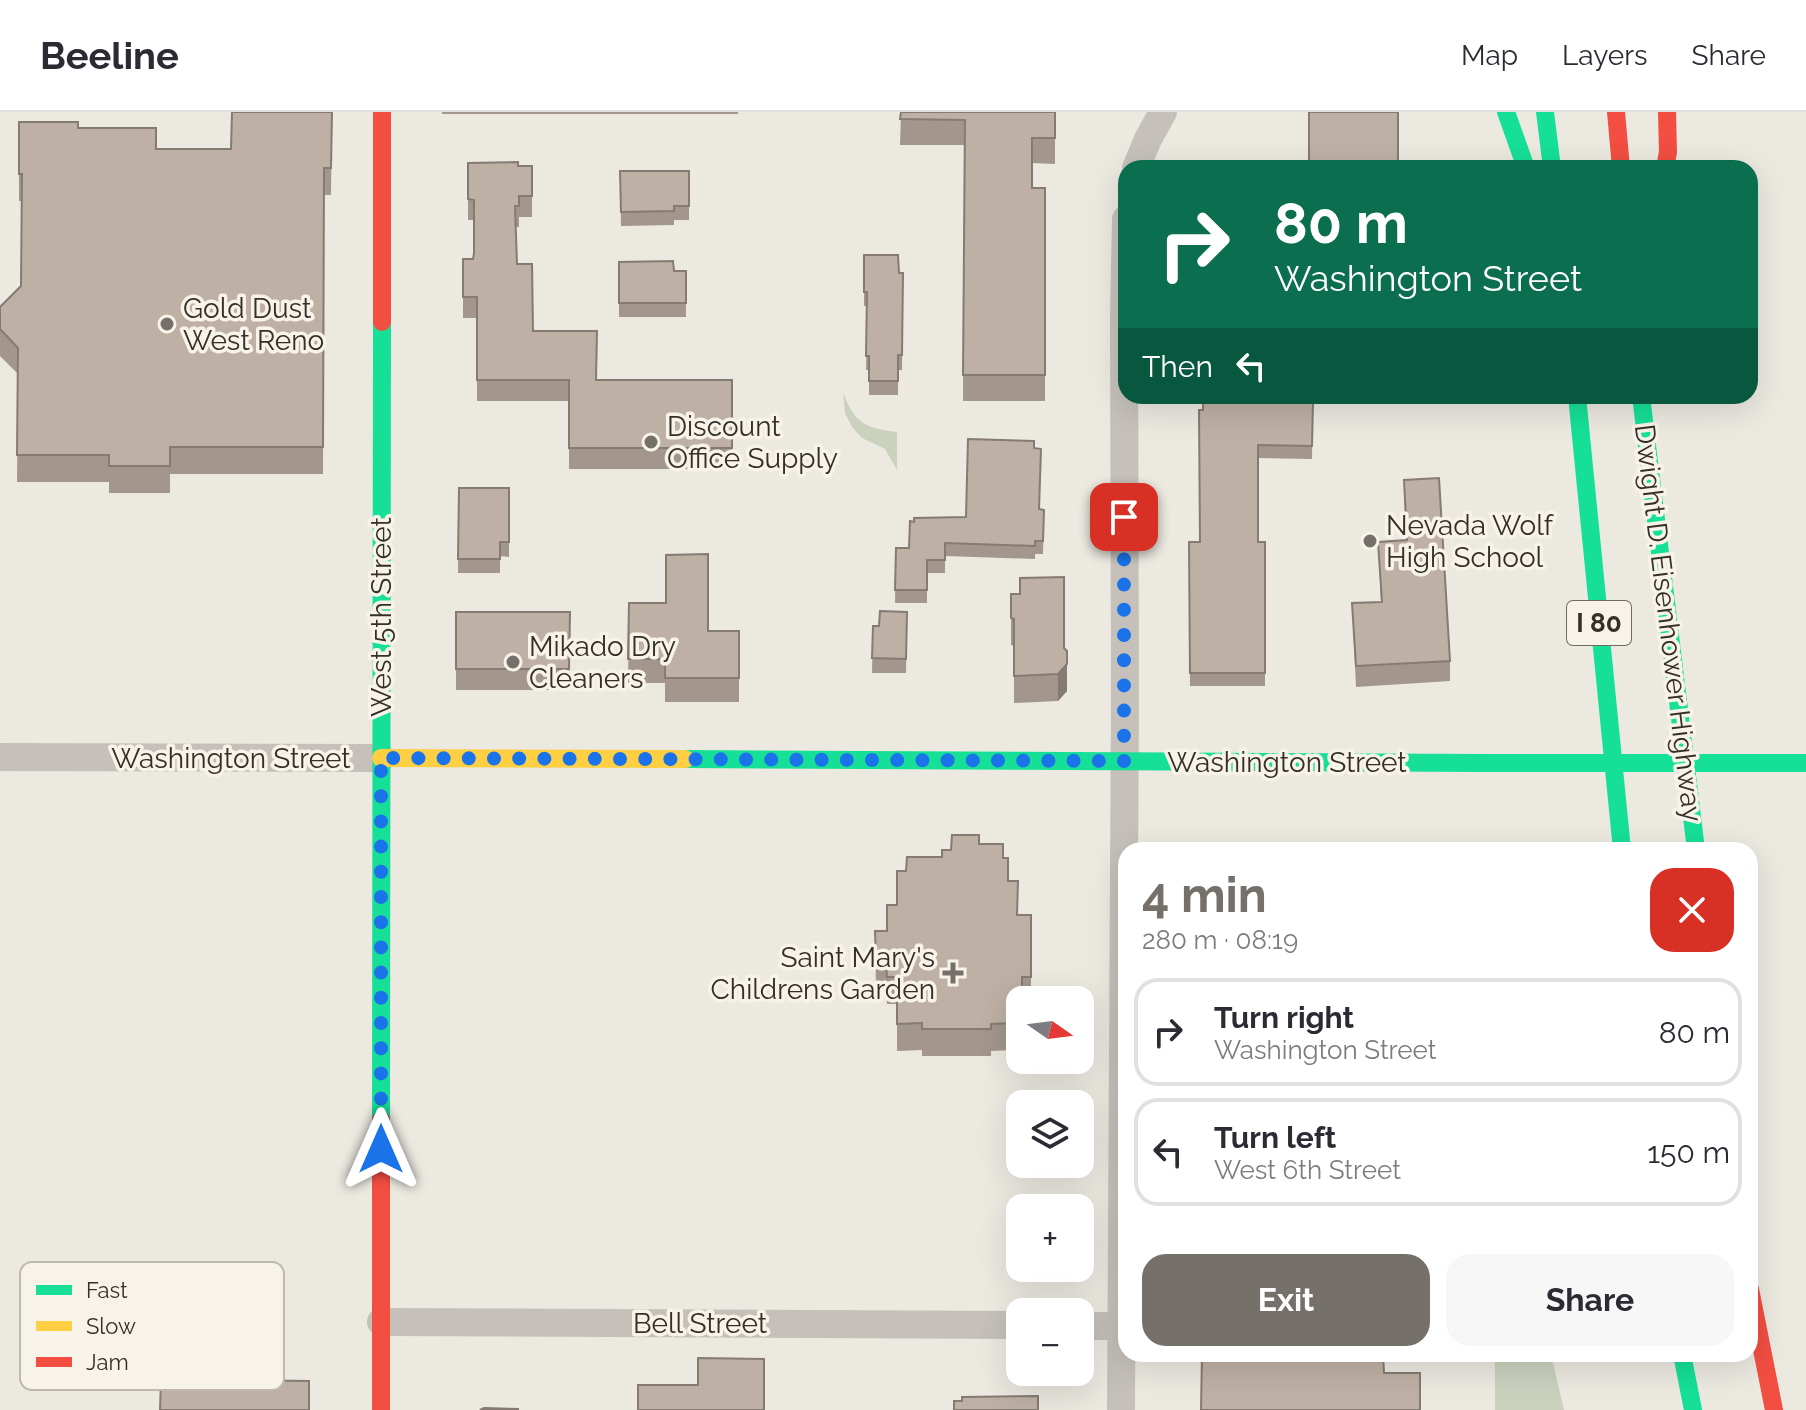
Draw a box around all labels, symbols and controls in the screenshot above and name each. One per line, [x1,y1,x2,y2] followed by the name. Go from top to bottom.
[40,33,179,78] text: Beeline
[1461,39,1518,72] text: Map
[1562,39,1648,72] text: Layers
[1692,39,1766,72] text: Share
[1274,190,1408,256] text: 80 m
[1142,192,1246,296] icon: right
[1274,257,1582,299] text: Washington Street
[183,292,324,357] place label: Gold Dust West Reno
[158,315,176,333] marker: Gold Dust West Reno
[1229,344,1273,388] icon: left
[1142,349,1213,384] text: Then
[667,410,838,475] place label: Discount Office Supply
[1628,422,1709,824] street label: Dwight D. Eisenhower Highway
[642,433,660,451] marker: Discount Office Supply
[1090,483,1158,551] pin
[1102,495,1146,539] icon: arrive
[1386,509,1555,574] place label: Nevada Wolf High School
[365,517,398,717] street label: West 5th Street
[1361,532,1379,550] marker: Nevada Wolf High School
[1567,601,1631,645] road number: I 80
[529,630,676,695] place label: Mikado Dry Cleaners
[504,653,522,671] marker: Mikado Dry Cleaners
[111,742,351,775] street label: Washington Street
[1167,746,1407,779] street label: Washington Street
[1142,867,1267,923] text: 4 min
[1650,868,1734,952] button: close
[1142,925,1298,955] text: 280 m · 08:19
[711,941,935,1006] place label: Saint Mary's Childrens Garden
[942,962,964,984] marker: Saint Mary's Childrens Garden
[1006,986,1094,1074] north arrow
[1006,986,1094,1386] map controls
[1214,1000,1354,1035] text: Turn right
[1146,1010,1190,1054] icon: right
[1659,1015,1730,1050] text: 80 m
[1214,1035,1436,1065] text: Washington Street
[1006,1090,1094,1178] button: layers
[339,1107,423,1191] position arrow
[1214,1120,1336,1155] text: Turn left
[1146,1130,1190,1174] icon: left
[1647,1135,1730,1170] text: 150 m
[1214,1155,1401,1185] text: West 6th Street
[1006,1194,1094,1282] button: +
[1142,1254,1430,1346] button: Exit
[1446,1254,1734,1346] button: Share
[20,1262,284,1390] legend
[86,1277,128,1303] text: Fast
[1006,1298,1094,1386] button: −
[633,1307,768,1340] street label: Bell Street
[86,1313,136,1339] text: Slow
[86,1349,129,1375] text: Jam

